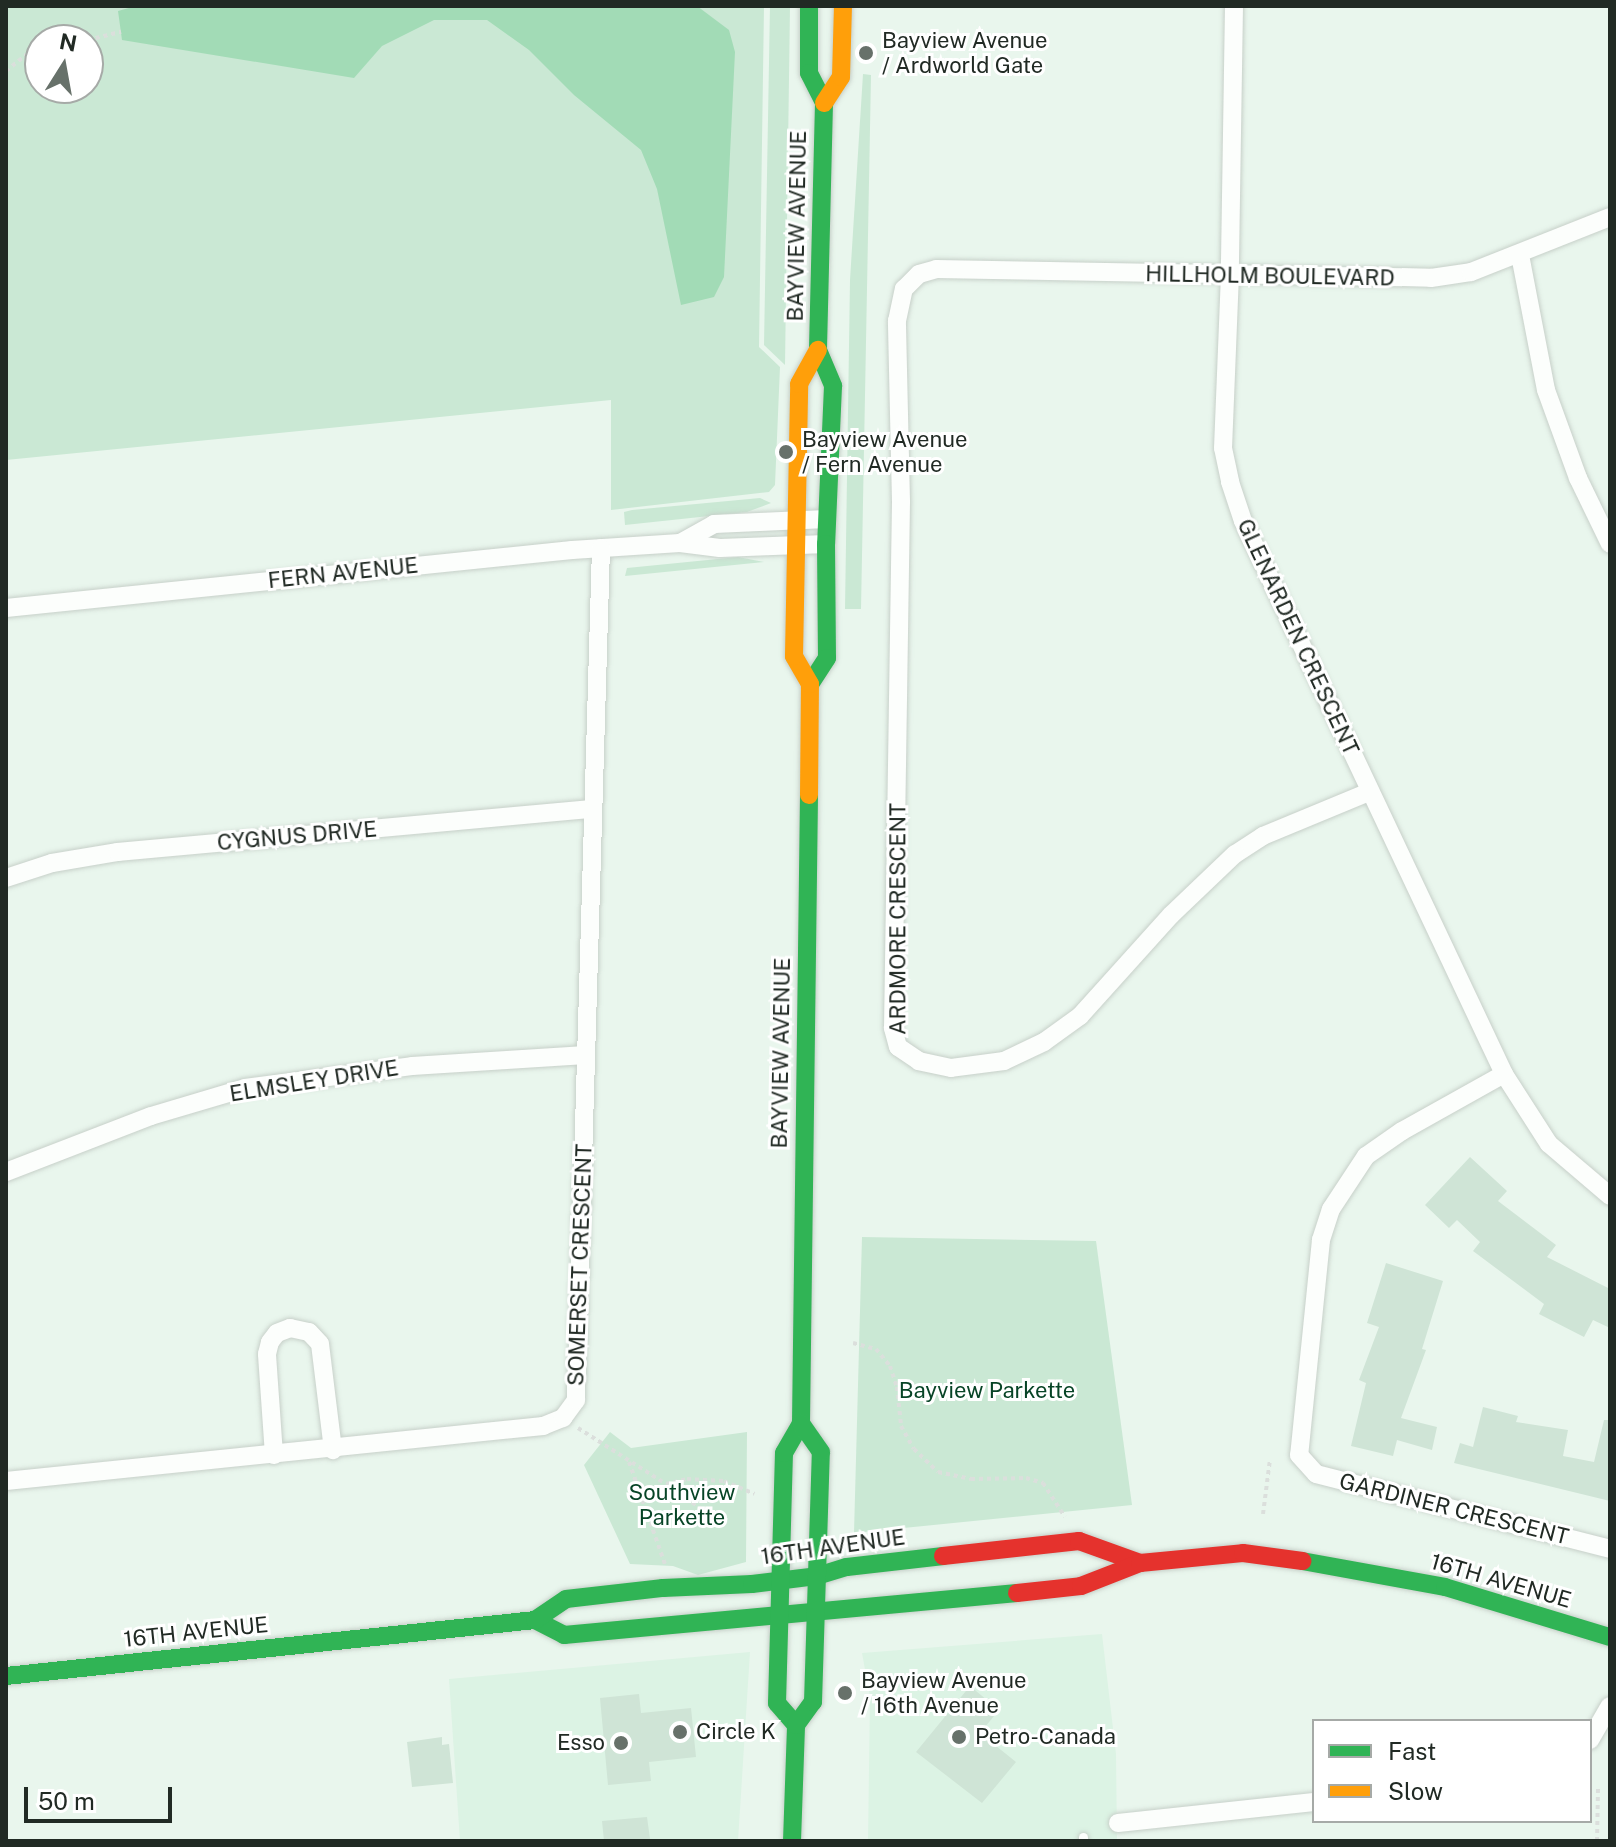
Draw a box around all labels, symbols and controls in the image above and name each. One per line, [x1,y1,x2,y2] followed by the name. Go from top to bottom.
[24,24,104,104] north arrow
[882,27,1047,78] place label: Bayview Avenue / Ardworld Gate
[57,28,79,57] text: N
[857,44,875,62] marker: Bayview Avenue / Ardworld Gate
[782,130,812,322] street label: BAYVIEW AVENUE
[1145,261,1395,291] street label: HILLHOLM BOULEVARD
[802,426,967,478] place label: Bayview Avenue / Fern Avenue
[777,443,795,461] marker: Bayview Avenue / Fern Avenue
[1232,515,1364,759] street label: GLENARDEN CRESCENT
[267,552,419,594] street label: FERN AVENUE
[885,803,911,1035] street label: ARDMORE CRESCENT
[216,816,378,856] street label: CYGNUS DRIVE
[766,957,796,1149] street label: BAYVIEW AVENUE
[228,1055,400,1107] street label: ELMSLEY DRIVE
[563,1144,597,1386] street label: SOMERSET CRESCENT
[899,1378,1075,1404] park label: Bayview Parkette
[1337,1468,1571,1550] street label: GARDINER CRESCENT
[629,1479,735,1530] park label: Southview Parkette
[759,1524,907,1570] street label: 16TH AVENUE
[1428,1548,1574,1614] street label: 16TH AVENUE
[122,1611,270,1653] street label: 16TH AVENUE
[861,1667,1026,1718] place label: Bayview Avenue / 16th Avenue
[836,1684,854,1702] marker: Bayview Avenue / 16th Avenue
[696,1719,776,1745] place label: Circle K
[1312,1719,1592,1823] legend
[671,1723,689,1741] marker: Circle K
[975,1724,1116,1750] place label: Petro-Canada
[950,1728,968,1746] marker: Petro-Canada
[557,1730,605,1756] place label: Esso
[612,1734,630,1752] marker: Esso
[1388,1737,1436,1765] text: Fast
[28,1771,176,1821] scale bar
[1388,1777,1443,1805] text: Slow
[38,1787,95,1815] text: 50 m

